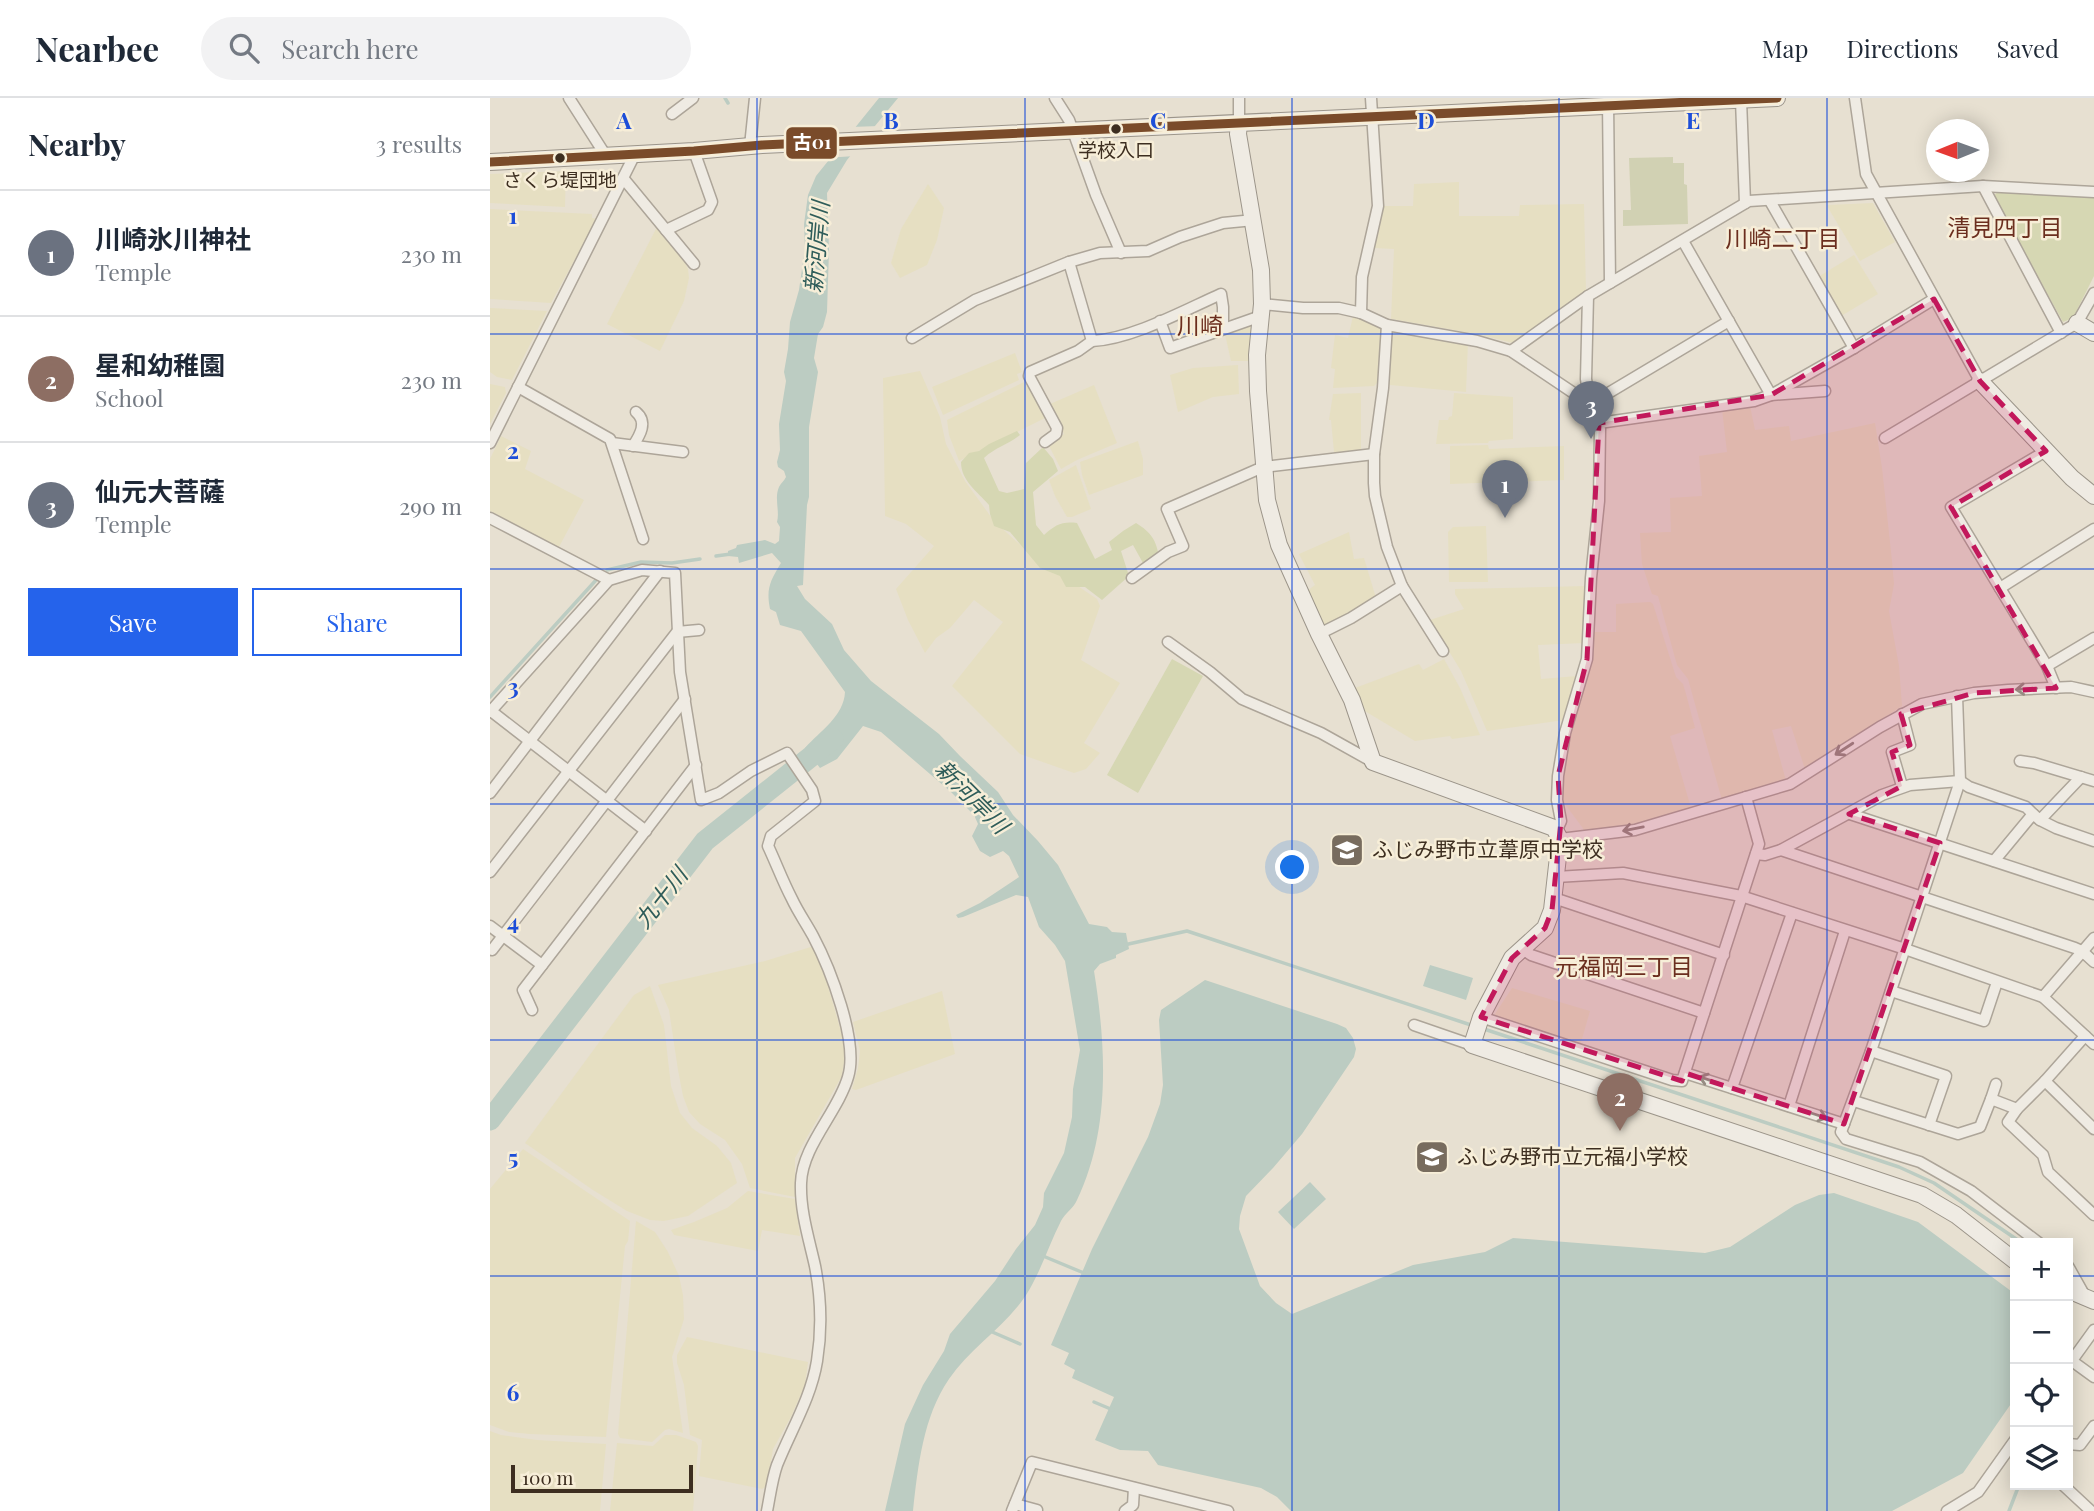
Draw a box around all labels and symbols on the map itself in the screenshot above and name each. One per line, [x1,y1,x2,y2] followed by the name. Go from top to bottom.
[615,104,632,135] text: A
[883,104,899,135] text: B
[1150,104,1166,135] text: C
[1417,104,1435,135] text: D
[1686,104,1700,135] text: E
[1926,119,1989,182] north arrow
[1109,122,1123,136] marker: 学校入口
[785,126,838,160] line badge: 古01
[793,128,831,154] text: 古01
[1078,136,1154,162] place label: 学校入口
[553,151,567,165] marker: さくら堤団地
[503,166,617,192] place label: さくら堤団地
[796,197,835,294] water label: 新河岸川
[509,199,518,230] text: 1
[1948,211,2063,242] district label: 清見四丁目
[1726,222,1841,253] district label: 川崎二丁目
[1177,309,1223,340] district label: 川崎
[1568,381,1614,439] pin: 3
[507,434,519,465] text: 2
[1482,460,1528,518] pin: 1
[507,670,519,701] text: 3
[2015,682,2038,695] one-way arrow
[1835,742,1854,756] one-way arrow
[930,752,1019,842] water label: 新河岸川
[1622,823,1645,836] one-way arrow
[1328,831,1366,869] school or university icon: ふじみ野市立葦原中学校
[1372,834,1603,862] place label: ふじみ野市立葦原中学校
[1275,850,1309,884] your location
[626,858,695,934] water label: 九十川
[507,905,519,936] text: 4
[1555,950,1693,981] district label: 元福岡三丁目
[1597,1073,1643,1131] pin: 2
[1698,1073,1720,1085] one-way arrow
[1805,1110,1827,1122] one-way arrow
[1413,1138,1451,1176] school or university icon: ふじみ野市立元福小学校
[508,1141,518,1172] text: 5
[1457,1141,1688,1169] place label: ふじみ野市立元福小学校
[507,1376,520,1407] text: 6
[511,1462,693,1494] scale bar

